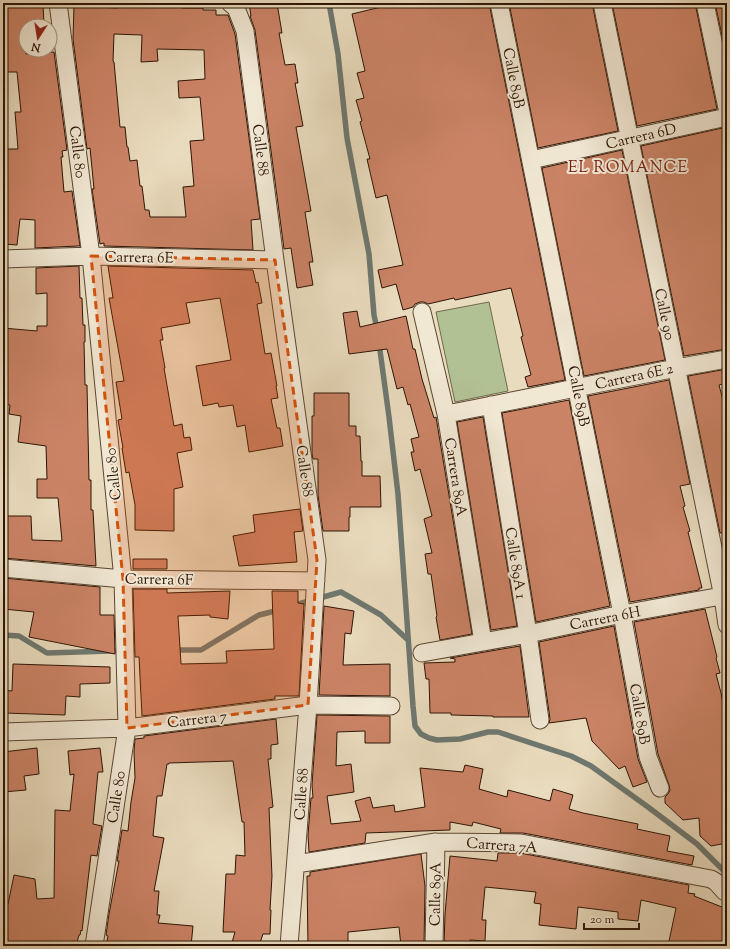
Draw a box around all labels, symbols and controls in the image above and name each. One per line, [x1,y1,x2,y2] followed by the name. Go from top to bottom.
[18,18,58,58] north arrow
[30,38,43,56] text: N
[496,46,529,111] street label: Calle 89B
[604,119,679,156] street label: Carrera 6D
[246,123,273,177] street label: Calle 88
[63,125,90,180] street label: Calle 80
[568,157,688,180] district label: EL ROMANCE
[104,247,174,270] street label: Carrera 6E
[648,286,679,342] street label: Calle 90
[593,359,675,396] street label: Carrera 6E 2
[561,364,594,429] street label: Calle 89B
[438,436,471,518] street label: Carrera 89A
[289,444,318,499] street label: Calle 88
[101,447,128,501] street label: Calle 80
[498,526,531,601] street label: Calle 89A 1
[125,569,194,592] street label: Carrera 6F
[568,602,643,637] street label: Carrera 6H
[623,682,654,747] street label: Calle 89B
[166,706,229,735] street label: Carrera 7
[290,767,315,821] street label: Calle 88
[103,770,132,825] street label: Calle 80
[466,834,538,859] street label: Carrera 7A
[425,862,448,926] street label: Calle 89A
[584,905,639,931] scale bar
[590,911,615,929] text: 20 m

